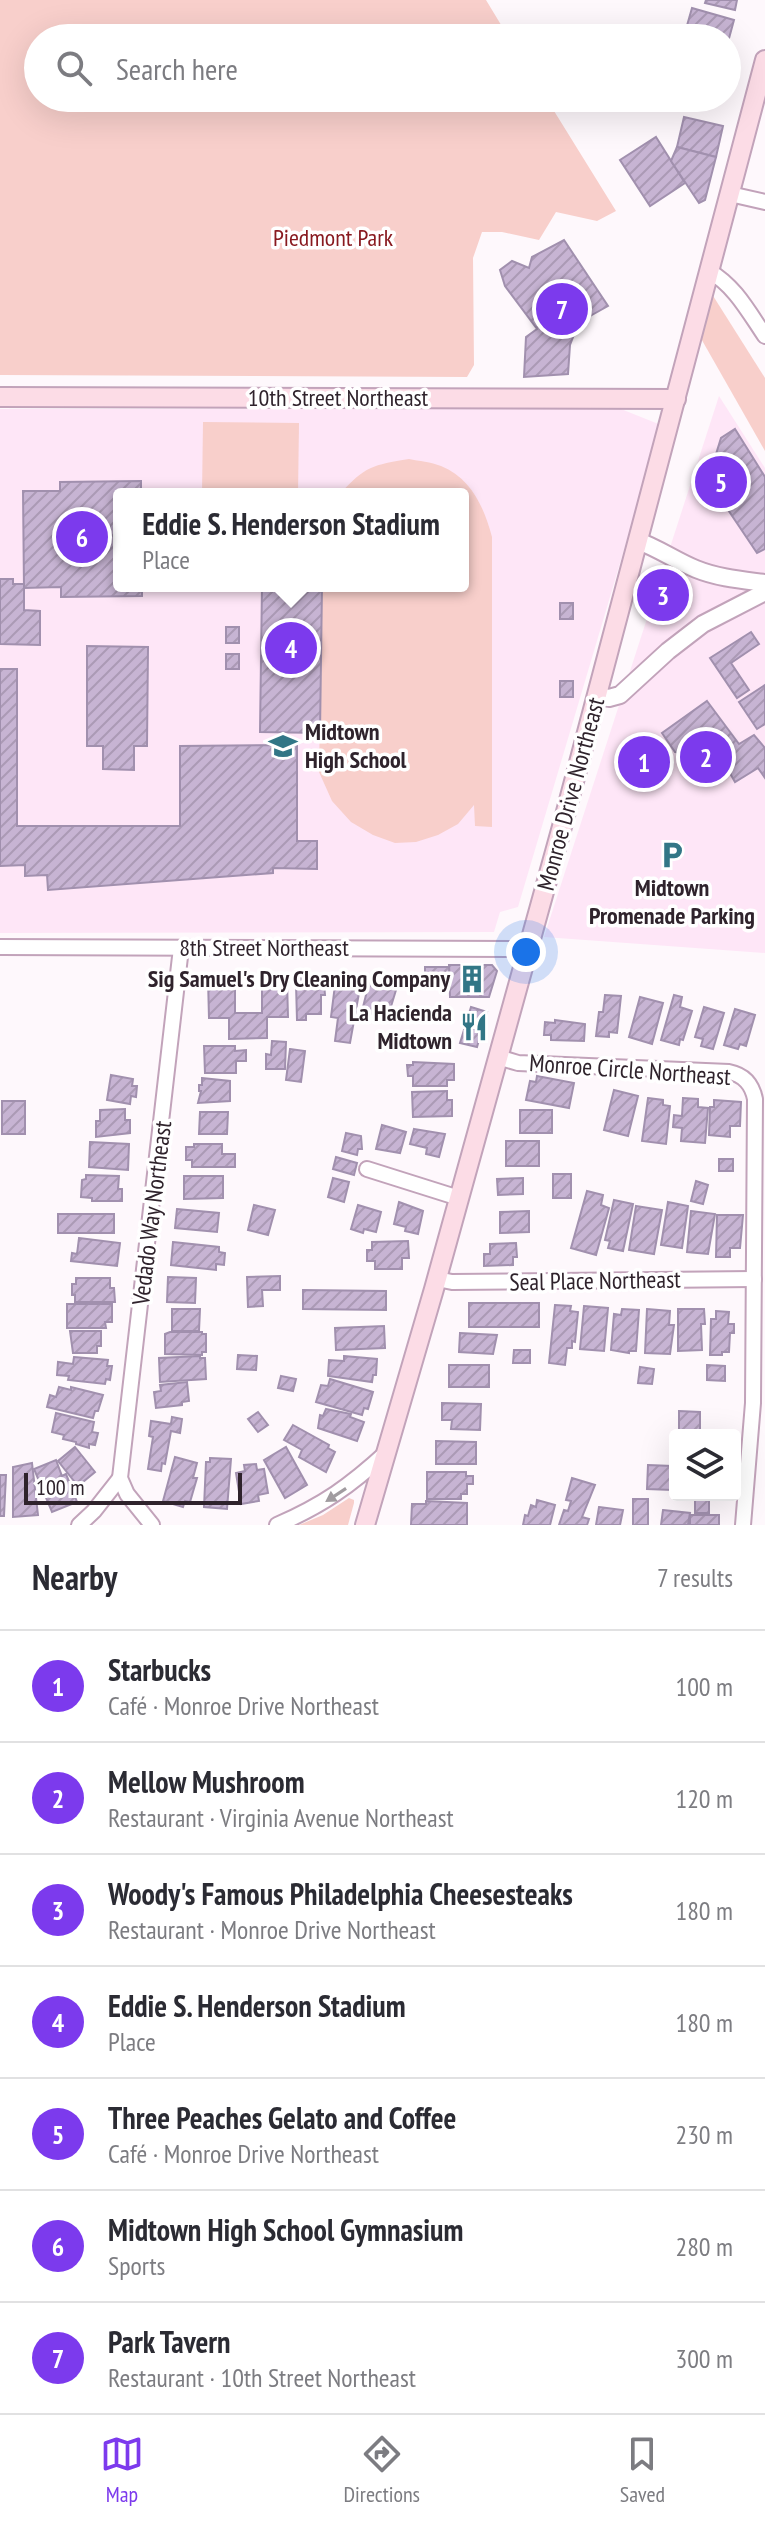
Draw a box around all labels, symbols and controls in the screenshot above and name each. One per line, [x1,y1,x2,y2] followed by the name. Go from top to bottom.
[24,24,741,112] search box
[52,46,96,90] icon: search
[116,49,238,88] text: Search here
[273,222,394,253] park label: Piedmont Park
[536,279,588,339] pin: 7
[248,382,429,413] street label: 10th Street Northeast
[695,452,747,512] pin: 5
[113,488,469,592] popup
[142,504,440,543] text: Eddie S. Henderson Stadium
[56,507,108,567] pin: 6
[142,543,190,576] text: Place
[637,565,689,625] pin: 3
[265,618,317,678] pin: 4
[530,694,611,894] street label: Monroe Drive Northeast
[305,716,407,775] place label: Midtown High School
[680,727,732,787] pin: 2
[268,731,298,761] school or university icon: Midtown High School
[618,732,670,792] pin: 1
[657,840,687,870] parking icon: Midtown Promenade Parking
[589,872,755,931] place label: Midtown Promenade Parking
[179,932,349,963] street label: 8th Street Northeast
[506,932,546,972] your location
[148,963,450,994] place label: Sig Samuel's Dry Cleaning Company
[457,964,487,994] building icon: Sig Samuel's Dry Cleaning Company
[349,997,452,1056] place label: La Hacienda Midtown
[459,1012,489,1042] restaurant icon: La Hacienda Midtown
[528,1047,732,1092] street label: Monroe Circle Northeast
[125,1119,178,1308] street label: Vedado Way Northeast
[509,1263,681,1297] street label: Seal Place Northeast
[669,1429,741,1501] map controls
[669,1429,741,1501] button: layers
[24,1469,242,1505] scale bar
[36,1473,85,1501] text: 100 m
[325,1487,347,1501] one-way arrow
[32,1555,117,1599] text: Nearby
[657,1561,733,1594] text: 7 results
[108,1650,211,1689] text: Starbucks
[52,1670,64,1703] text: 1
[675,1670,733,1703] text: 100 m
[108,1689,379,1722] text: Café · Monroe Drive Northeast
[108,1762,305,1801] text: Mellow Mushroom
[52,1782,64,1815] text: 2
[675,1782,733,1815] text: 120 m
[108,1801,454,1834] text: Restaurant · Virginia Avenue Northeast
[108,1874,573,1913] text: Woody's Famous Philadelphia Cheesesteaks
[52,1894,64,1927] text: 3
[675,1894,733,1927] text: 180 m
[108,1913,436,1946] text: Restaurant · Monroe Drive Northeast
[108,1986,406,2025] text: Eddie S. Henderson Stadium
[52,2006,64,2039] text: 4
[675,2006,733,2039] text: 180 m
[108,2025,156,2058] text: Place
[108,2098,456,2137] text: Three Peaches Gelato and Coffee
[52,2118,64,2151] text: 5
[675,2118,733,2151] text: 230 m
[108,2137,379,2170] text: Café · Monroe Drive Northeast
[108,2210,463,2249] text: Midtown High School Gymnasium
[52,2230,64,2263] text: 6
[675,2230,733,2263] text: 280 m
[108,2249,165,2282] text: Sports
[108,2322,231,2361] text: Park Tavern
[52,2342,64,2375] text: 7
[675,2342,733,2375] text: 300 m
[108,2361,416,2394] text: Restaurant · 10th Street Northeast
[100,2432,144,2508] tab: Map
[344,2432,420,2508] tab: Directions
[620,2432,665,2508] tab: Saved

